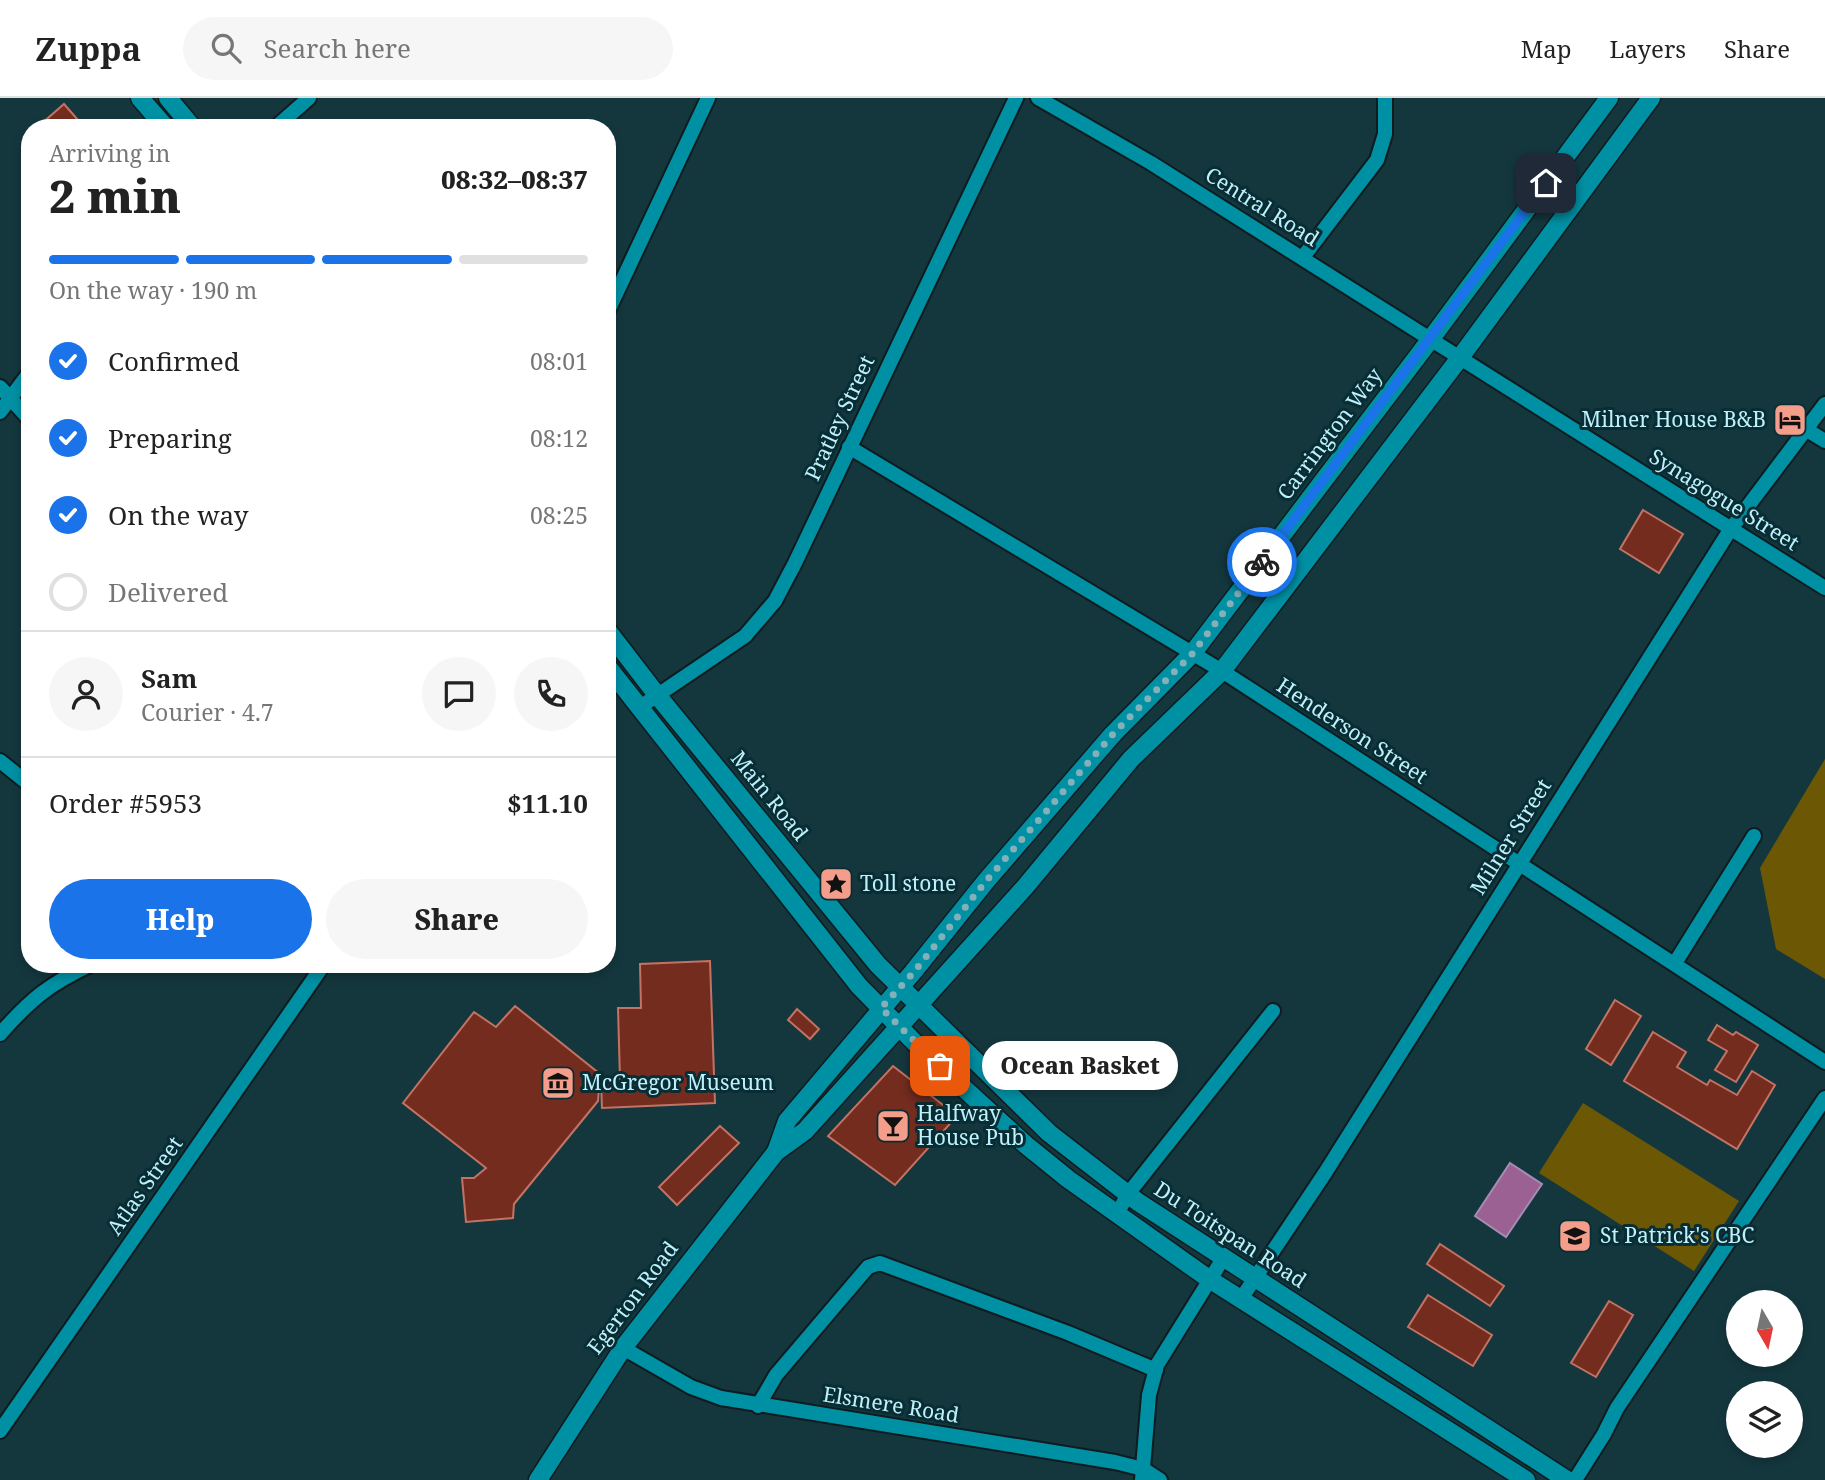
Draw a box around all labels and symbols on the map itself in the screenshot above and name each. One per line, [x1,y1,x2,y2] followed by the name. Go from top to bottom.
[1516,153,1576,213] pin
[1200,160,1325,252] street label: Central Road
[798,350,880,485] street label: Pratley Street
[1270,362,1388,505] street label: Carrington Way
[1771,401,1809,439] hotel icon: Milner House B&B
[1582,405,1766,433] place label: Milner House B&B
[1644,442,1805,556] street label: Synagogue Street
[1227,527,1297,597] courier
[1272,671,1433,789] street label: Henderson Street
[725,745,815,846] street label: Main Road
[1463,773,1557,900] street label: Milner Street
[817,865,855,903] place icon: Toll stone
[860,869,956,897] place label: Toll stone
[910,1036,970,1096] pin
[982,1042,1178,1090] callout: Ocean Basket
[539,1064,577,1102] museum icon: McGregor Museum
[582,1068,774,1096] place label: McGregor Museum
[917,1099,1024,1151] place label: Halfway House Pub
[874,1107,912,1145] bar icon: Halfway House Pub
[100,1131,188,1240] street label: Atlas Street
[1149,1175,1312,1294] street label: Du Toitspan Road
[1556,1217,1594,1255] school or university icon: St Patrick's CBC
[1600,1221,1755,1249] place label: St Patrick's CBC
[581,1235,684,1360] street label: Egerton Road
[1726,1290,1802,1367] north arrow
[821,1379,961,1429] street label: Elsmere Road

